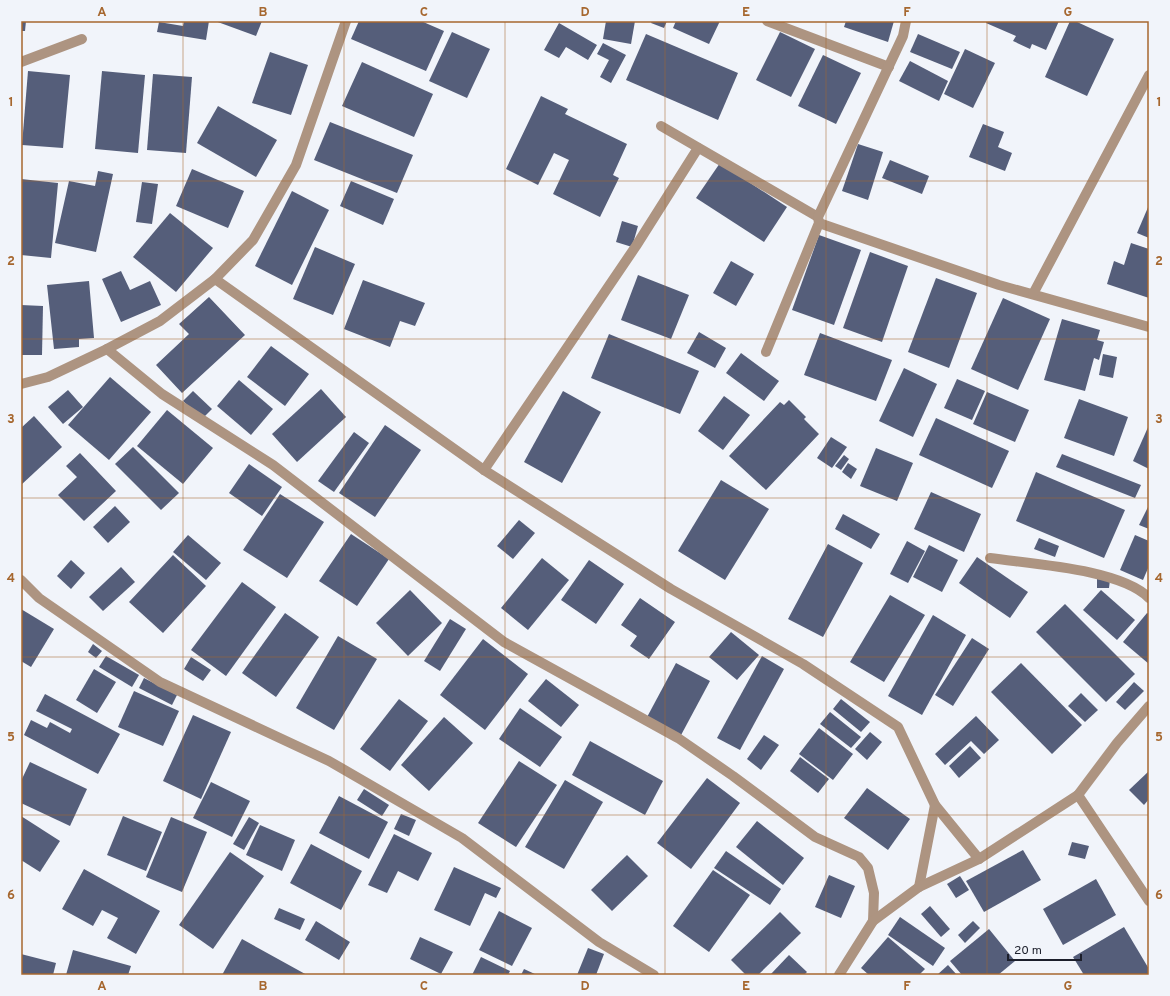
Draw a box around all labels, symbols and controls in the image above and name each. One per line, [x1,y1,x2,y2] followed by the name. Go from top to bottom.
[97,5,107,21] text: A
[259,5,268,21] text: B
[420,5,428,21] text: C
[580,5,590,21] text: D
[742,5,750,21] text: E
[903,5,911,21] text: F
[1064,5,1073,21] text: G
[8,95,14,111] text: 1
[1156,95,1162,111] text: 1
[7,254,15,270] text: 2
[1155,254,1163,270] text: 2
[7,412,15,428] text: 3
[1155,412,1163,428] text: 3
[7,571,15,587] text: 4
[1155,571,1163,587] text: 4
[7,730,15,746] text: 5
[1155,730,1163,746] text: 5
[7,888,15,904] text: 6
[1155,888,1163,904] text: 6
[1008,936,1081,962] scale bar
[1014,943,1042,959] text: 20 m
[97,979,107,995] text: A
[259,979,268,995] text: B
[420,979,428,995] text: C
[580,979,590,995] text: D
[742,979,750,995] text: E
[903,979,911,995] text: F
[1064,979,1073,995] text: G

